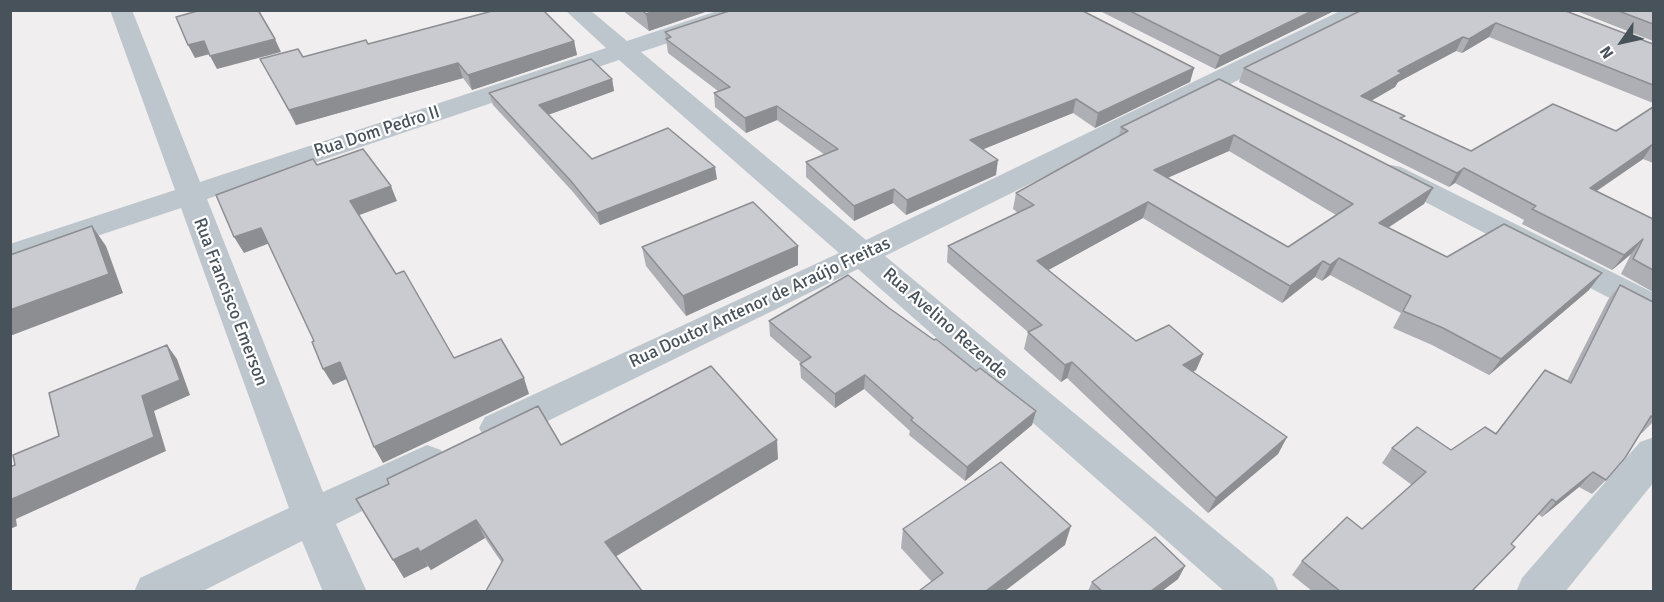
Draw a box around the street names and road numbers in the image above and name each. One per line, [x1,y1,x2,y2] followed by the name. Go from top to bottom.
[311,101,443,163] street label: Rua Dom Pedro II
[188,215,272,389] street label: Rua Francisco Emerson
[626,233,894,373] street label: Rua Doutor Antenor de Araújo Freitas
[878,264,1012,384] street label: Rua Avelino Rezende

